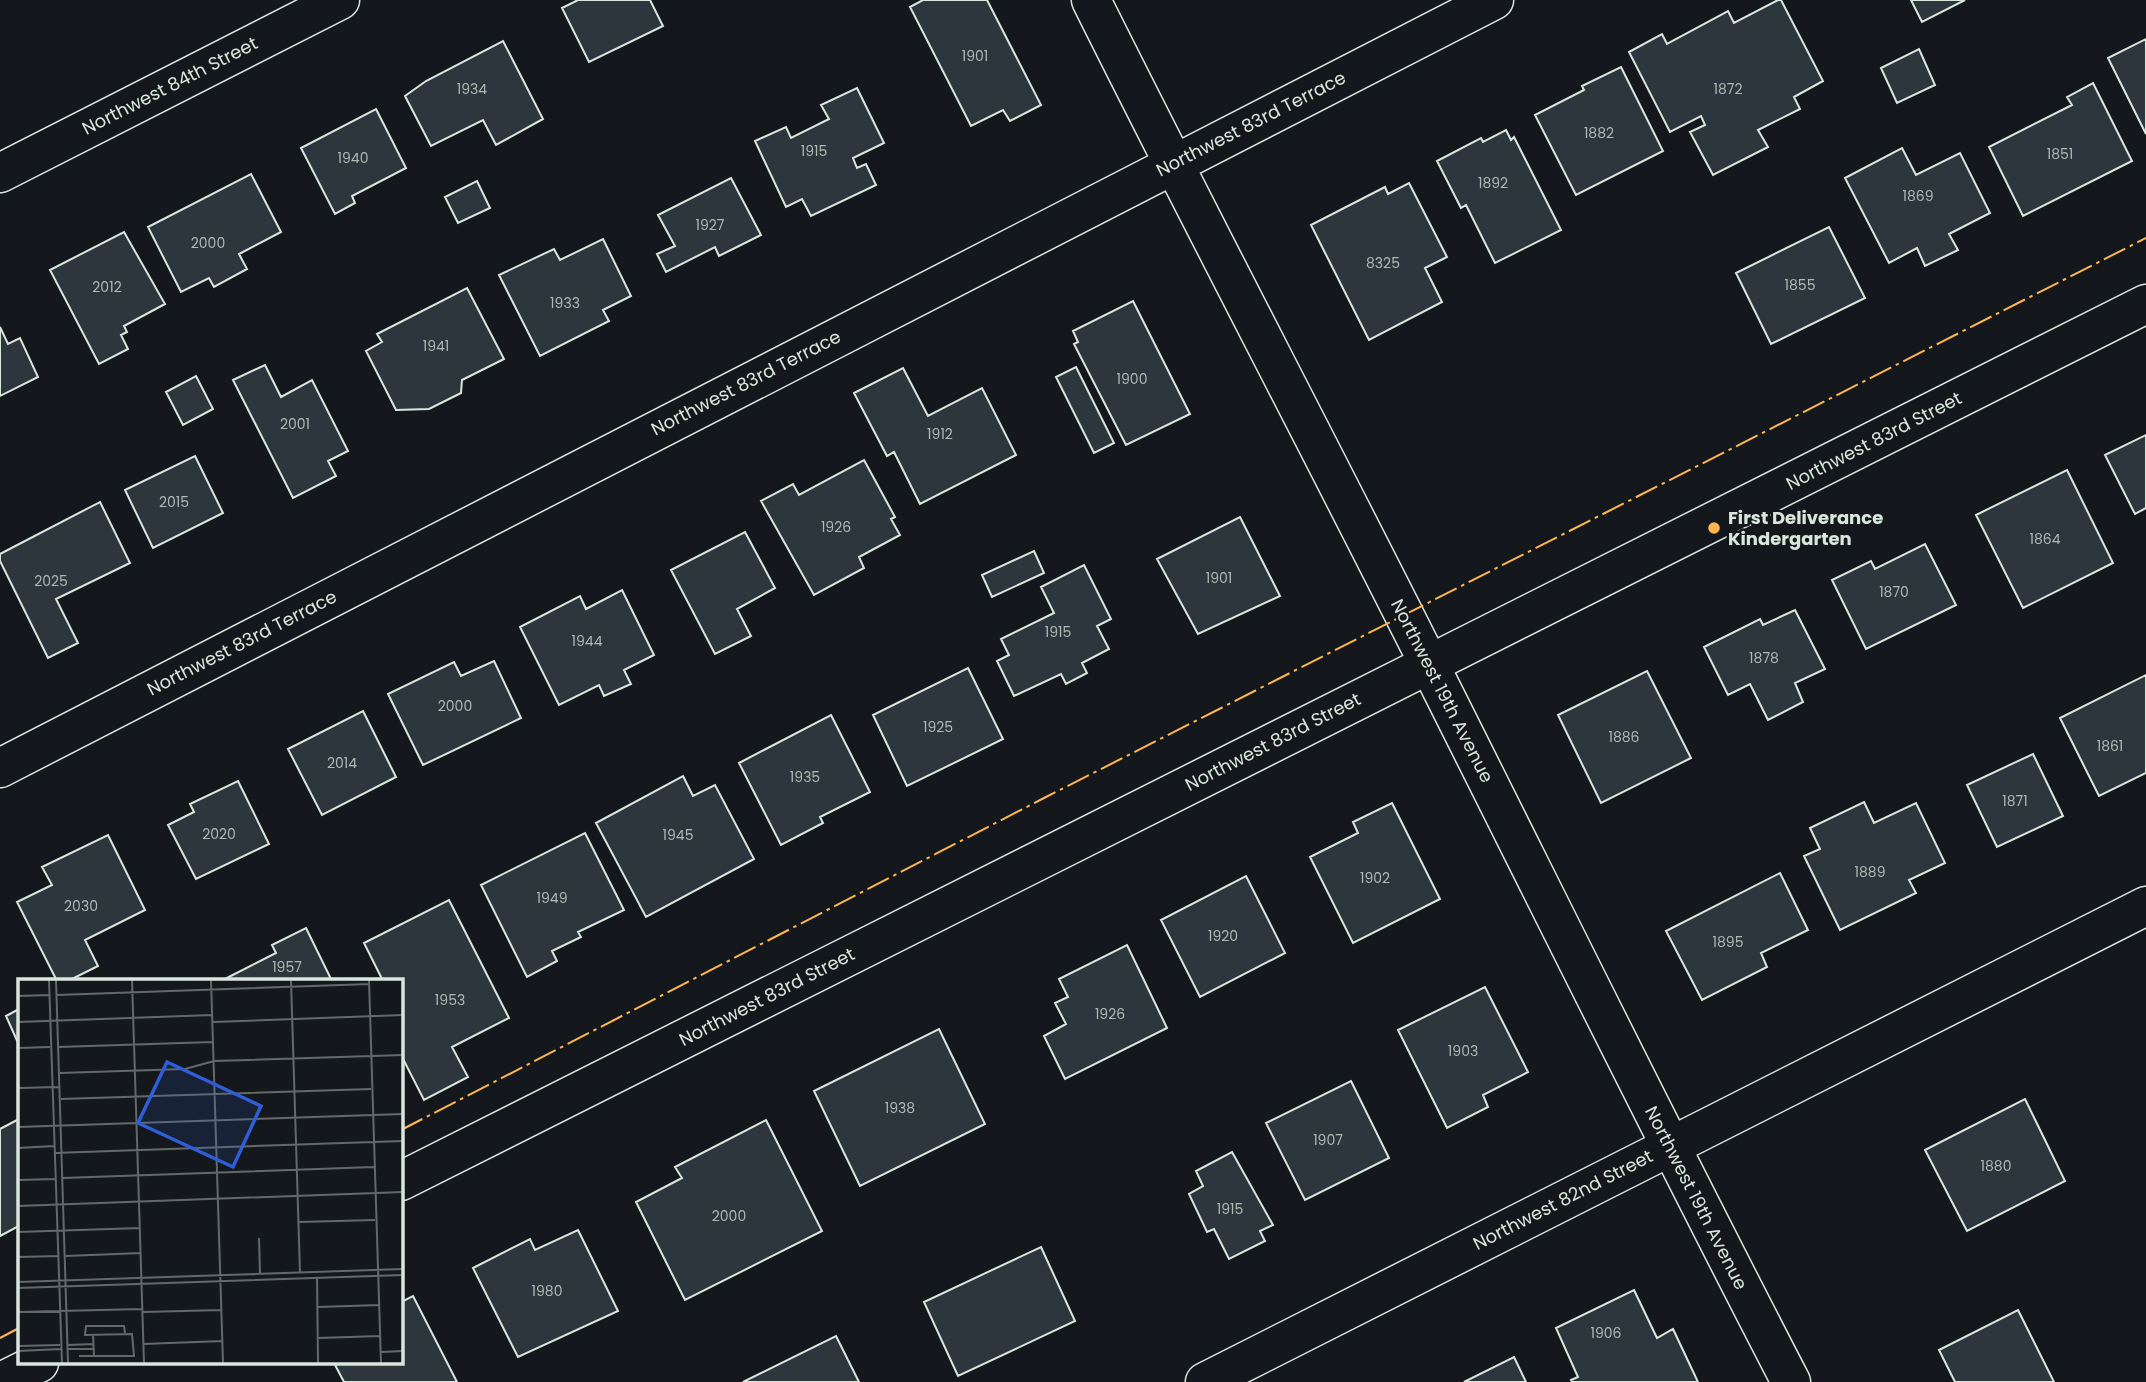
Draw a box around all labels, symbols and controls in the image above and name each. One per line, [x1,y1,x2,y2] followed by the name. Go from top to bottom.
[78,30,262,141] street label: Northwest 84th Street
[962,46,988,66] house number: 1901
[1152,65,1350,182] street label: Northwest 83rd Terrace
[457,79,487,99] house number: 1934
[1713,79,1743,99] house number: 1872
[1584,123,1614,143] house number: 1882
[801,141,827,161] house number: 1915
[2047,144,2073,164] house number: 1851
[338,148,368,168] house number: 1940
[1478,173,1508,193] house number: 1892
[1902,186,1934,206] house number: 1869
[696,215,725,235] house number: 1927
[191,233,225,253] house number: 2000
[1366,253,1400,273] house number: 8325
[1785,275,1815,295] house number: 1855
[92,277,122,297] house number: 2012
[550,293,580,313] house number: 1933
[647,324,845,441] street label: Northwest 83rd Terrace
[423,336,449,356] house number: 1941
[1117,369,1147,389] house number: 1900
[1782,385,1966,496] street label: Northwest 83rd Street
[280,414,310,434] house number: 2001
[927,424,953,444] house number: 1912
[159,492,189,512] house number: 2015
[1728,505,1883,551] place label: First Deliverance Kindergarten
[821,517,851,537] house number: 1926
[1706,520,1722,536] marker: First Deliverance Kindergarten
[2029,529,2061,549] house number: 1864
[1206,568,1232,588] house number: 1901
[34,571,68,591] house number: 2025
[1879,582,1909,602] house number: 1870
[143,584,341,701] street label: Northwest 83rd Terrace
[1385,595,1500,787] street label: Northwest 19th Avenue
[1045,622,1071,642] house number: 1915
[572,631,603,651] house number: 1944
[1749,648,1779,668] house number: 1878
[1181,686,1365,797] street label: Northwest 83rd Street
[438,696,472,716] house number: 2000
[923,717,953,737] house number: 1925
[1608,727,1640,747] house number: 1886
[2097,736,2123,756] house number: 1861
[327,753,357,773] house number: 2014
[790,767,820,787] house number: 1935
[2002,791,2028,811] house number: 1871
[202,824,236,844] house number: 2020
[663,825,693,845] house number: 1945
[1855,862,1885,882] house number: 1889
[1360,868,1390,888] house number: 1902
[537,888,567,908] house number: 1949
[64,896,98,916] house number: 2030
[1208,926,1238,946] house number: 1920
[1713,932,1743,952] house number: 1895
[675,941,859,1052] street label: Northwest 83rd Street
[272,957,302,977] house number: 1957
[18,979,402,1364] inset map
[435,990,465,1010] house number: 1953
[1095,1004,1125,1024] house number: 1926
[1448,1041,1478,1061] house number: 1903
[885,1098,915,1118] house number: 1938
[1639,1102,1754,1294] street label: Northwest 19th Avenue
[1313,1130,1343,1150] house number: 1907
[1469,1143,1657,1256] street label: Northwest 82nd Street
[1981,1156,2011,1176] house number: 1880
[1217,1199,1243,1219] house number: 1915
[712,1206,746,1226] house number: 2000
[532,1281,562,1301] house number: 1980
[1591,1323,1622,1343] house number: 1906

